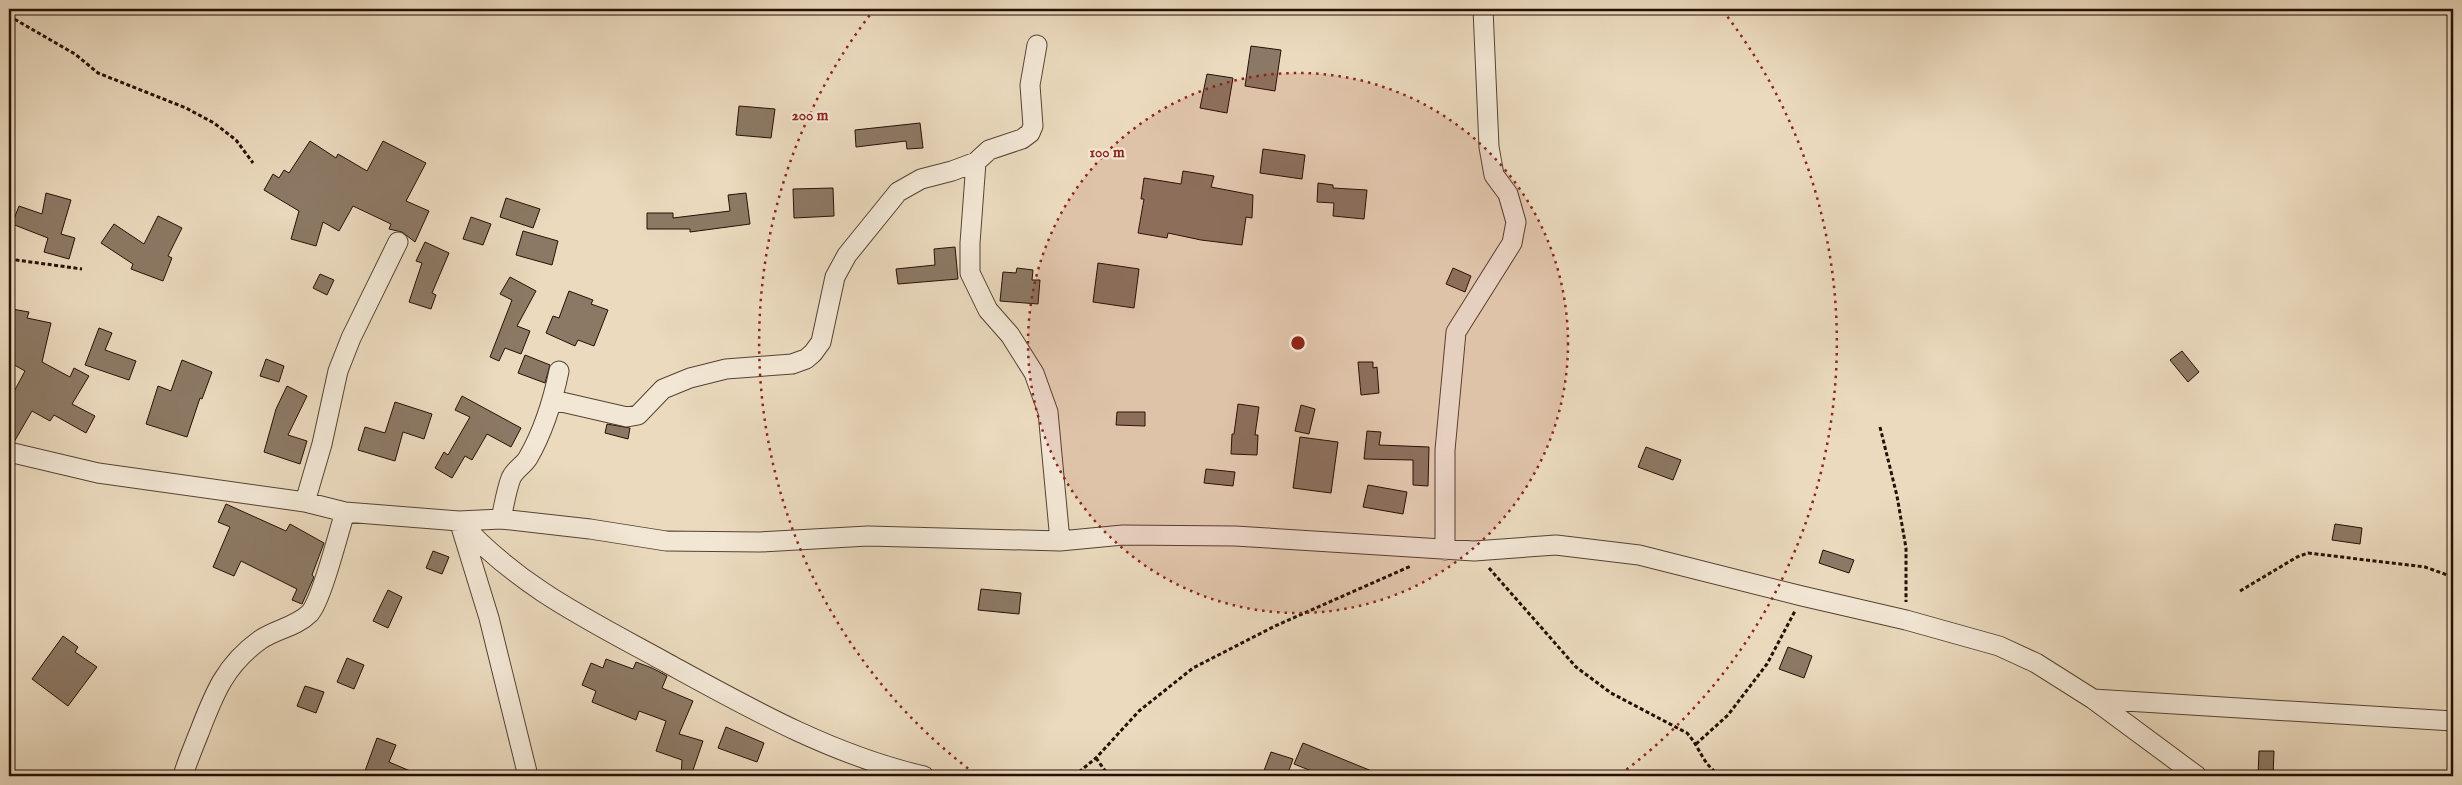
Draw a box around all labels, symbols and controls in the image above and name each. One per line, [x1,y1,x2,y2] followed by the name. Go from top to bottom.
[792,106,829,125] text: 200 m
[1089,143,1125,162] text: 100 m
[1289,334,1307,352] centre of rings

